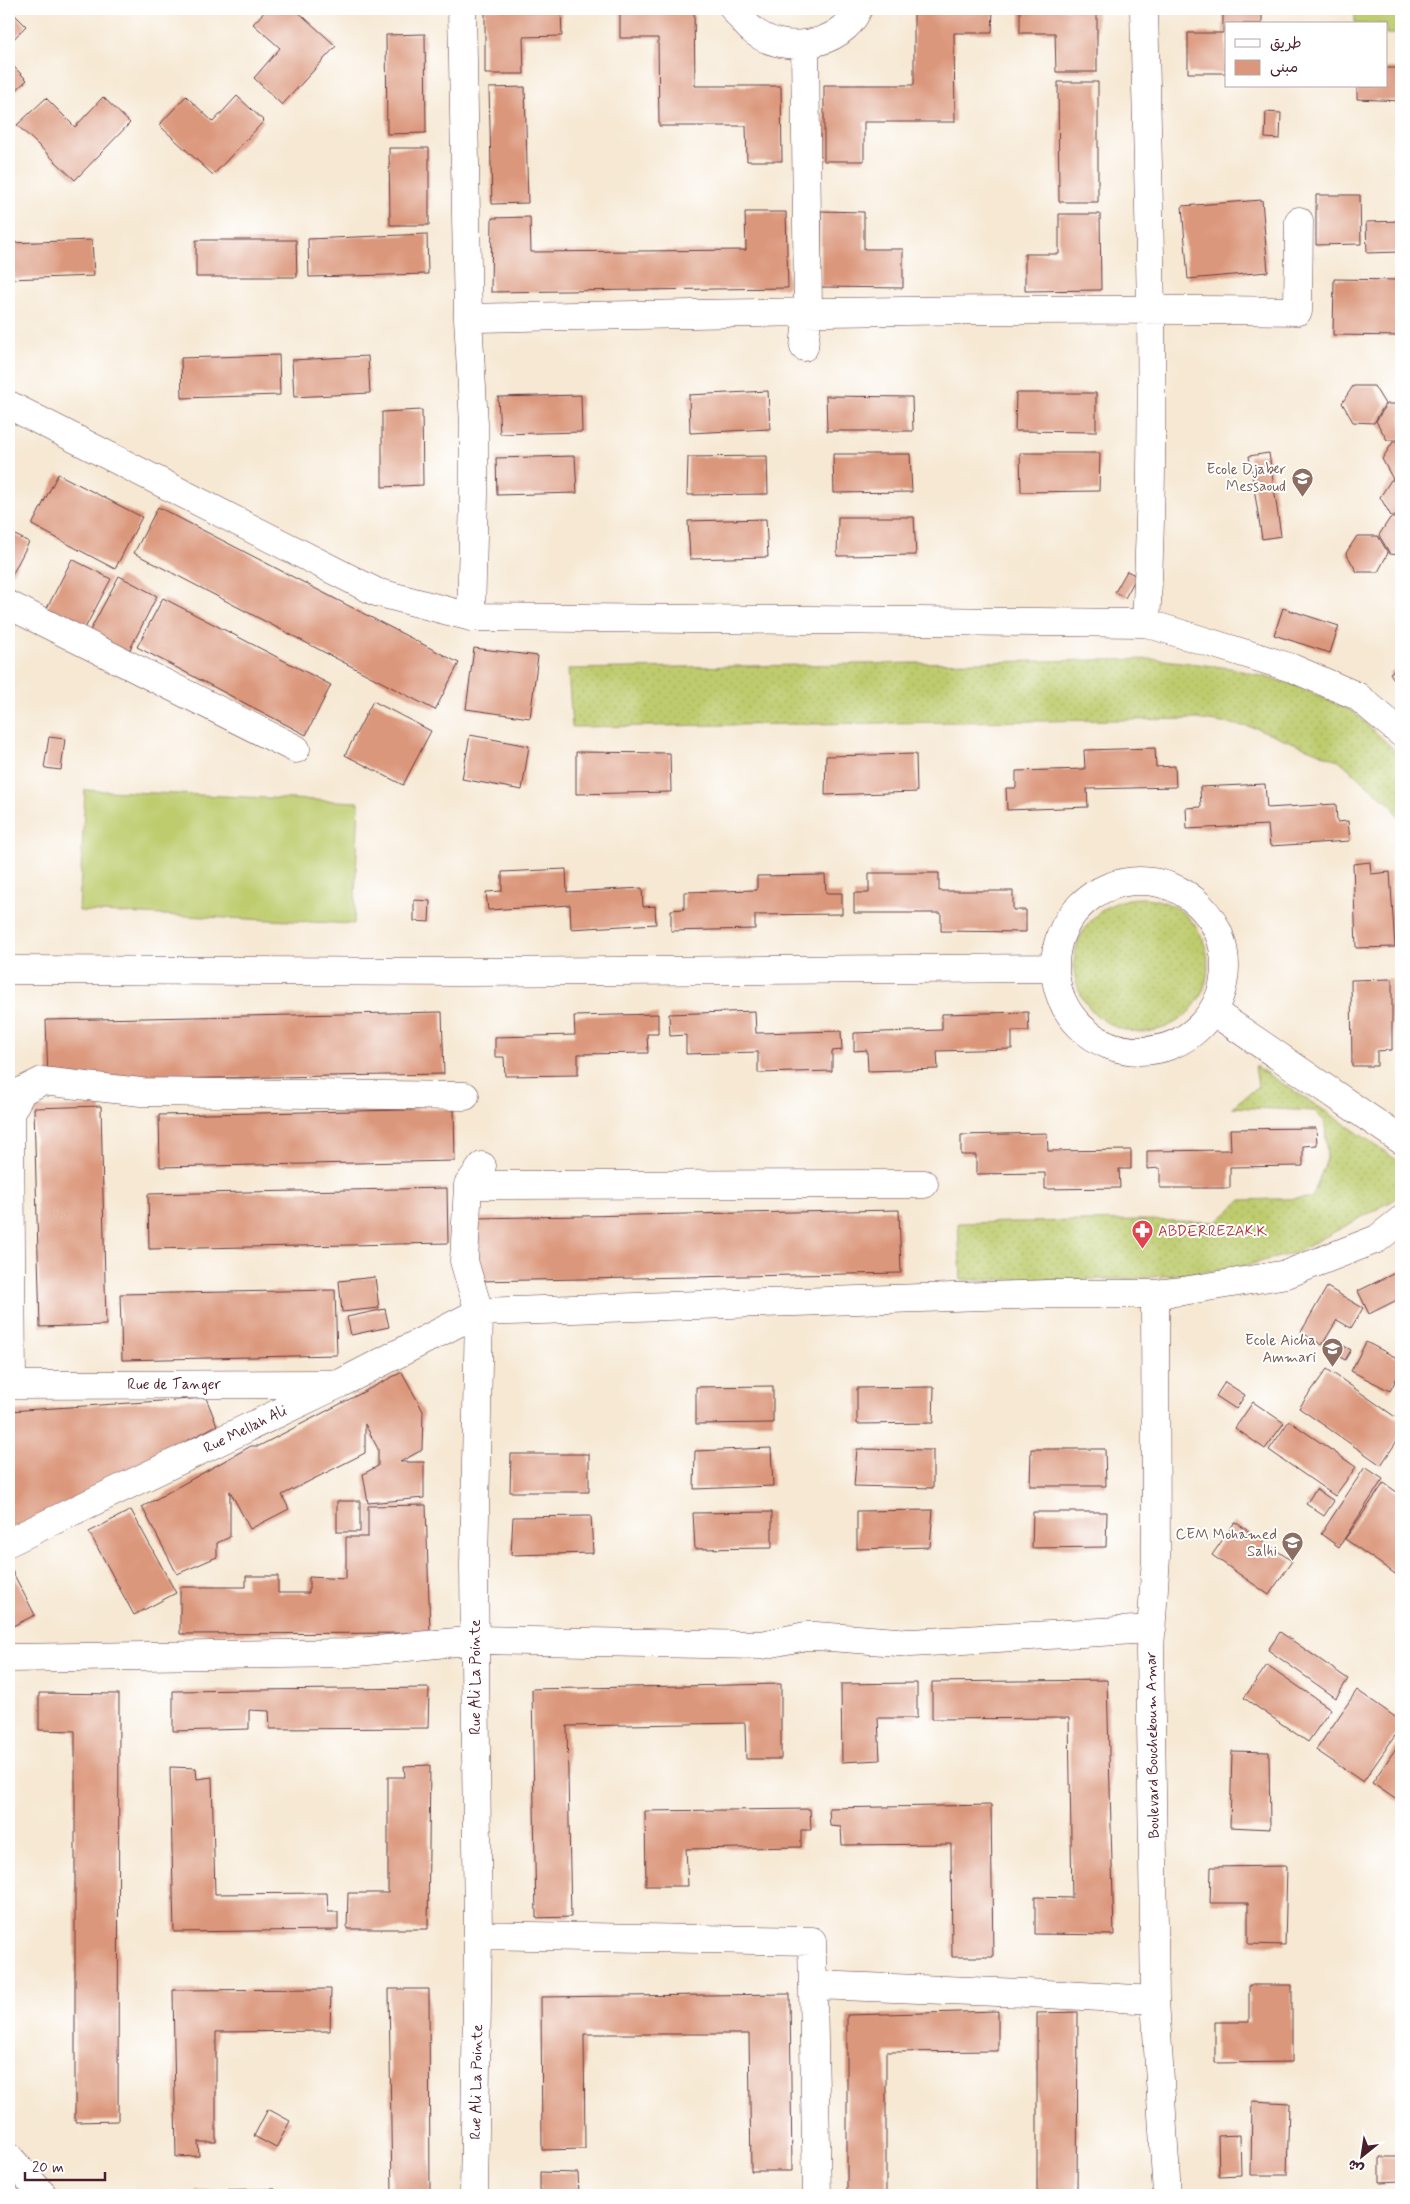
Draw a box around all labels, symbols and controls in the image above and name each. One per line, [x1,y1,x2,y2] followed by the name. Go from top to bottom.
[1225,22,1388,88] legend
[1270,34,1302,54] text: طريق
[1270,58,1298,78] text: مبنى
[1207,460,1286,497] place label: Ecole Djaber Messaoud
[1290,466,1314,497] school or university icon: Ecole Djaber Messaoud
[1130,1219,1154,1250] pharmacy icon: ABDERREZAK.K
[1158,1222,1267,1242] place label: ABDERREZAK.K
[1245,1331,1316,1368] place label: Ecole Aicha Ammari
[1320,1337,1344,1368] school or university icon: Ecole Aicha Ammari
[127,1375,222,1395] street label: Rue de Tanger
[200,1401,291,1459] street label: Rue Mellah Ali
[1176,1525,1277,1562] place label: CEM Mohamed Salhi
[1281,1531,1305,1562] school or university icon: CEM Mohamed Salhi
[466,1619,486,1735] street label: Rue Ali La Pointe
[1141,1651,1165,1839] street label: Boulevard Bouchekoum Amar
[466,2024,488,2140] street label: Rue Ali La Pointe
[1338,2132,1388,2182] north arrow
[25,2149,105,2181] scale bar
[1345,2155,1367,2178] text: ش
[32,2158,64,2178] text: 20 m

